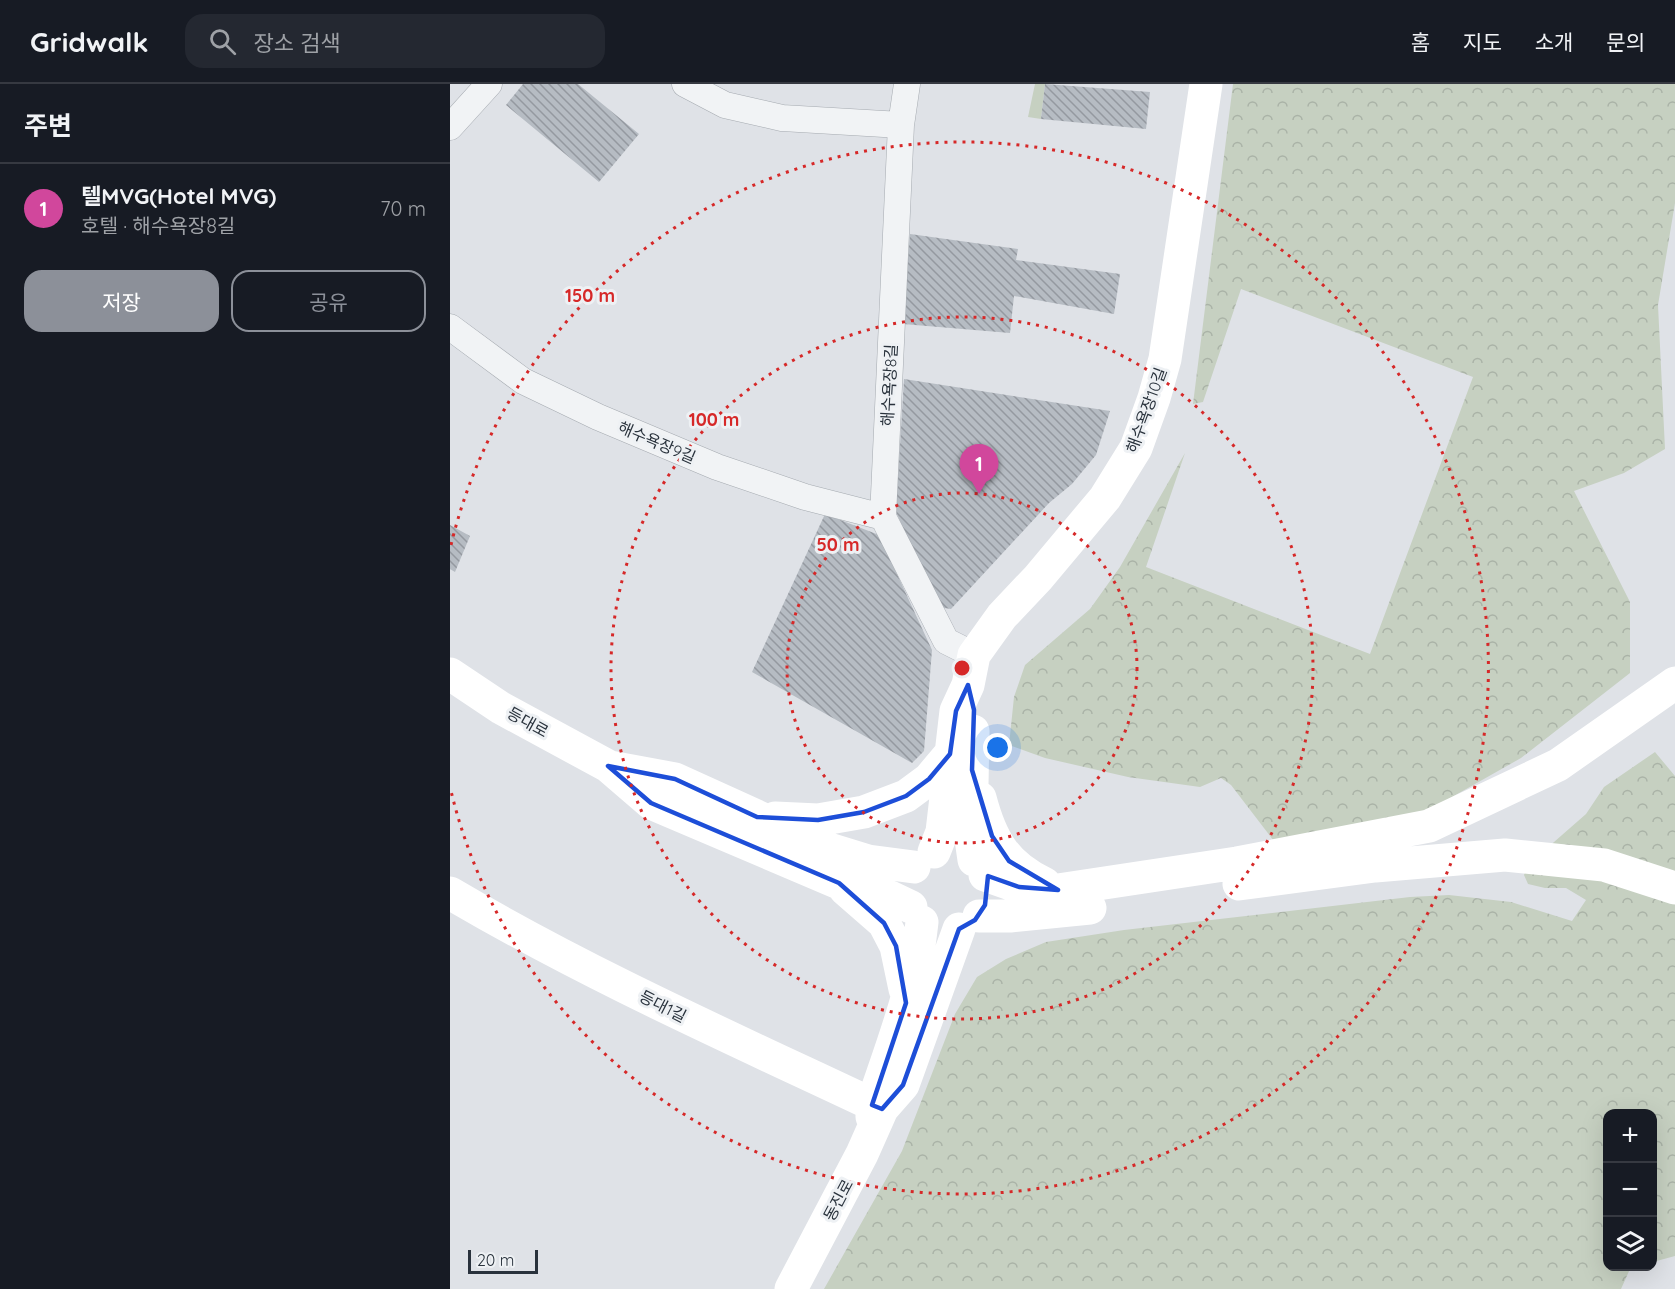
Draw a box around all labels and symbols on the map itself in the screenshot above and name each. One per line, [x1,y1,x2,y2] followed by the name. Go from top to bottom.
[565,284,615,307] text: 150 m
[877,343,901,427] street label: 해수욕장8길
[1121,365,1171,455] street label: 해수욕장10길
[689,408,739,431] text: 100 m
[615,417,699,467] street label: 해수욕장9길
[960,444,998,494] pin: 1
[816,533,860,556] text: 50 m
[952,658,972,678] centre of rings
[504,703,552,742] street label: 등대로
[983,733,1012,762] your location
[636,986,690,1026] street label: 등대1길
[819,1176,857,1224] street label: 동진로
[468,1247,538,1274] scale bar

